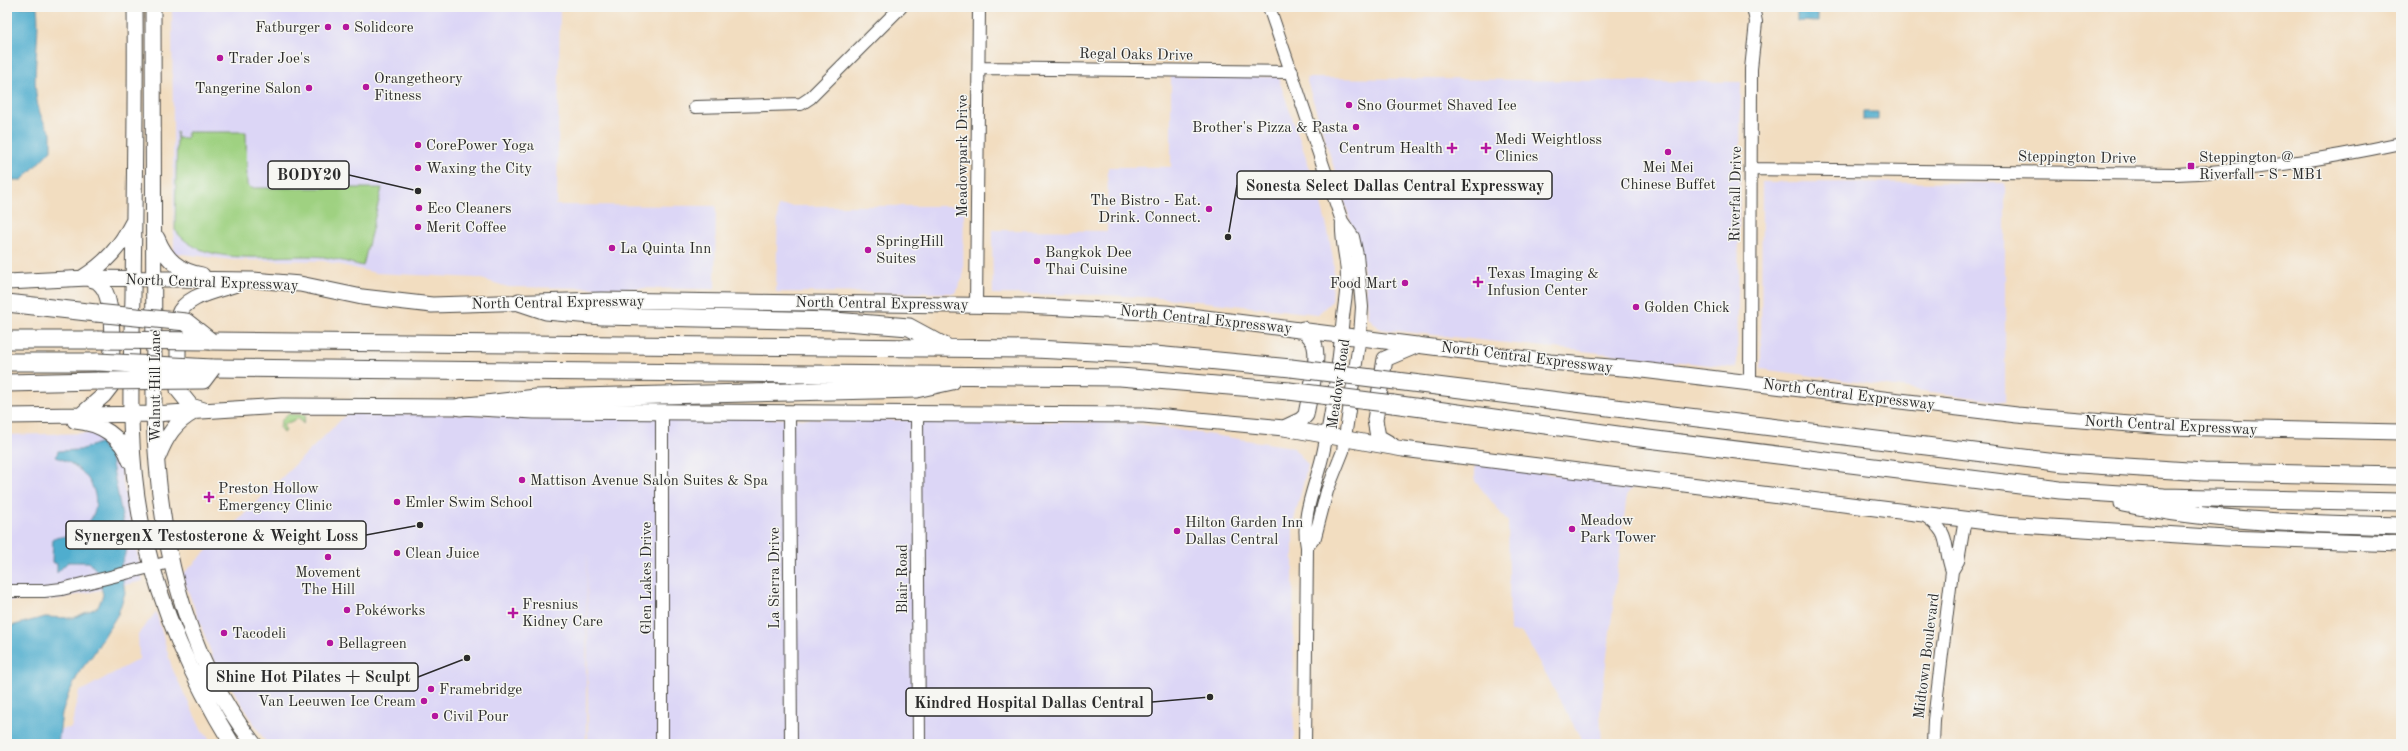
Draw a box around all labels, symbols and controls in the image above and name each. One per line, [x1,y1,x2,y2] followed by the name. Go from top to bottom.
[255,21,320,36] place label: Fatburger
[354,21,414,36] place label: Solidcore
[323,22,333,32] marker: Fatburger
[341,22,351,32] marker: Solidcore
[1079,47,1193,64] street label: Regal Oaks Drive
[228,52,310,67] place label: Trader Joe's
[215,53,225,63] marker: Trader Joe's
[374,72,463,104] place label: Orangetheory Fitness
[195,82,301,97] place label: Tangerine Salon
[361,82,371,92] marker: Orangetheory Fitness
[304,83,314,93] marker: Tangerine Salon
[956,94,971,217] street label: Meadowpark Drive
[1357,99,1517,114] place label: Sno Gourmet Shaved Ice
[1344,100,1354,110] marker: Sno Gourmet Shaved Ice
[1192,121,1349,136] place label: Brother's Pizza & Pasta
[1351,122,1361,132] marker: Brother's Pizza & Pasta
[1495,133,1602,165] place label: Medi Weightloss Clinics
[426,139,535,154] place label: CorePower Yoga
[413,140,423,150] marker: CorePower Yoga
[1339,142,1443,157] place label: Centrum Health
[1446,142,1458,154] marker: Centrum Health
[1480,142,1492,154] marker: Medi Weightloss Clinics
[1728,146,1745,242] street label: Riverfall Drive
[1663,147,1673,157] marker: Mei Mei Chinese Buffet
[2018,150,2136,167] street label: Steppington Drive
[2199,151,2323,183] place label: Steppington @ Riverfall - S - MB1
[268,161,349,189] callout: BODY20
[1620,161,1716,193] place label: Mei Mei Chinese Buffet
[2186,161,2196,171] marker: Steppington @ Riverfall - S - MB1
[426,162,532,177] place label: Waxing the City
[413,163,423,173] marker: Waxing the City
[277,168,341,184] text: BODY20
[1237,171,1552,199] callout: Sonesta Select Dallas Central Expressway
[1246,179,1544,195] text: Sonesta Select Dallas Central Expressway
[1090,194,1201,226] place label: The Bistro - Eat. Drink. Connect.
[427,202,512,217] place label: Eco Cleaners
[414,203,424,213] marker: Eco Cleaners
[1204,204,1214,214] marker: The Bistro - Eat. Drink. Connect.
[426,221,506,236] place label: Merit Coffee
[413,222,423,232] marker: Merit Coffee
[876,235,943,267] place label: SpringHill Suites
[620,242,711,257] place label: La Quinta Inn
[607,243,617,253] marker: La Quinta Inn
[863,245,873,255] marker: SpringHill Suites
[1045,246,1132,278] place label: Bangkok Dee Thai Cuisine
[1032,256,1042,266] marker: Bangkok Dee Thai Cuisine
[1487,267,1599,299] place label: Texas Imaging & Infusion Center
[125,273,299,294] street label: North Central Expressway
[1472,276,1484,288] marker: Texas Imaging & Infusion Center
[1330,277,1397,292] place label: Food Mart
[1400,278,1410,288] marker: Food Mart
[471,294,645,313] street label: North Central Expressway
[795,295,969,314] street label: North Central Expressway
[1644,301,1730,316] place label: Golden Chick
[1631,302,1641,312] marker: Golden Chick
[1119,304,1293,337] street label: North Central Expressway
[149,330,164,442] street label: Walnut Hill Lane
[1326,338,1353,430] street label: Meadow Road
[1440,340,1614,376] street label: North Central Expressway
[1762,377,1936,413] street label: North Central Expressway
[2084,414,2258,439] street label: North Central Expressway
[530,474,768,489] place label: Mattison Avenue Salon Suites & Spa
[517,475,527,485] marker: Mattison Avenue Salon Suites & Spa
[218,482,332,514] place label: Preston Hollow Emergency Clinic
[203,491,215,503] marker: Preston Hollow Emergency Clinic
[405,496,533,511] place label: Emler Swim School
[392,497,402,507] marker: Emler Swim School
[1580,514,1656,546] place label: Meadow Park Tower
[1185,516,1303,548] place label: Hilton Garden Inn Dallas Central
[66,521,366,549] callout: SynergenX Testosterone & Weight Loss
[640,521,655,634] street label: Glen Lakes Drive
[1567,524,1577,534] marker: Meadow Park Tower
[1172,526,1182,536] marker: Hilton Garden Inn Dallas Central
[768,527,783,629] street label: La Sierra Drive
[74,529,358,545] text: SynergenX Testosterone & Weight Loss
[896,544,911,614] street label: Blair Road
[405,547,479,562] place label: Clean Juice
[392,548,402,558] marker: Clean Juice
[323,552,333,562] marker: Movement The Hill
[295,566,361,598] place label: Movement The Hill
[1912,592,1943,720] street label: Midtown Boulevard
[522,598,603,630] place label: Fresnius Kidney Care
[355,604,425,619] place label: Pokéworks
[342,605,352,615] marker: Pokéworks
[507,607,519,619] marker: Fresnius Kidney Care
[232,627,286,642] place label: Tacodeli
[219,628,229,638] marker: Tacodeli
[338,637,407,652] place label: Bellagreen
[325,638,335,648] marker: Bellagreen
[207,663,418,691] callout: Shine Hot Pilates + Sculpt
[215,670,411,686] text: Shine Hot Pilates + Sculpt
[439,683,522,698] place label: Framebridge
[426,684,436,694] marker: Framebridge
[906,688,1152,716] callout: Kindred Hospital Dallas Central
[258,695,416,710] place label: Van Leeuwen Ice Cream
[419,696,429,706] marker: Van Leeuwen Ice Cream
[914,696,1144,712] text: Kindred Hospital Dallas Central
[443,710,508,725] place label: Civil Pour
[430,711,440,721] marker: Civil Pour

